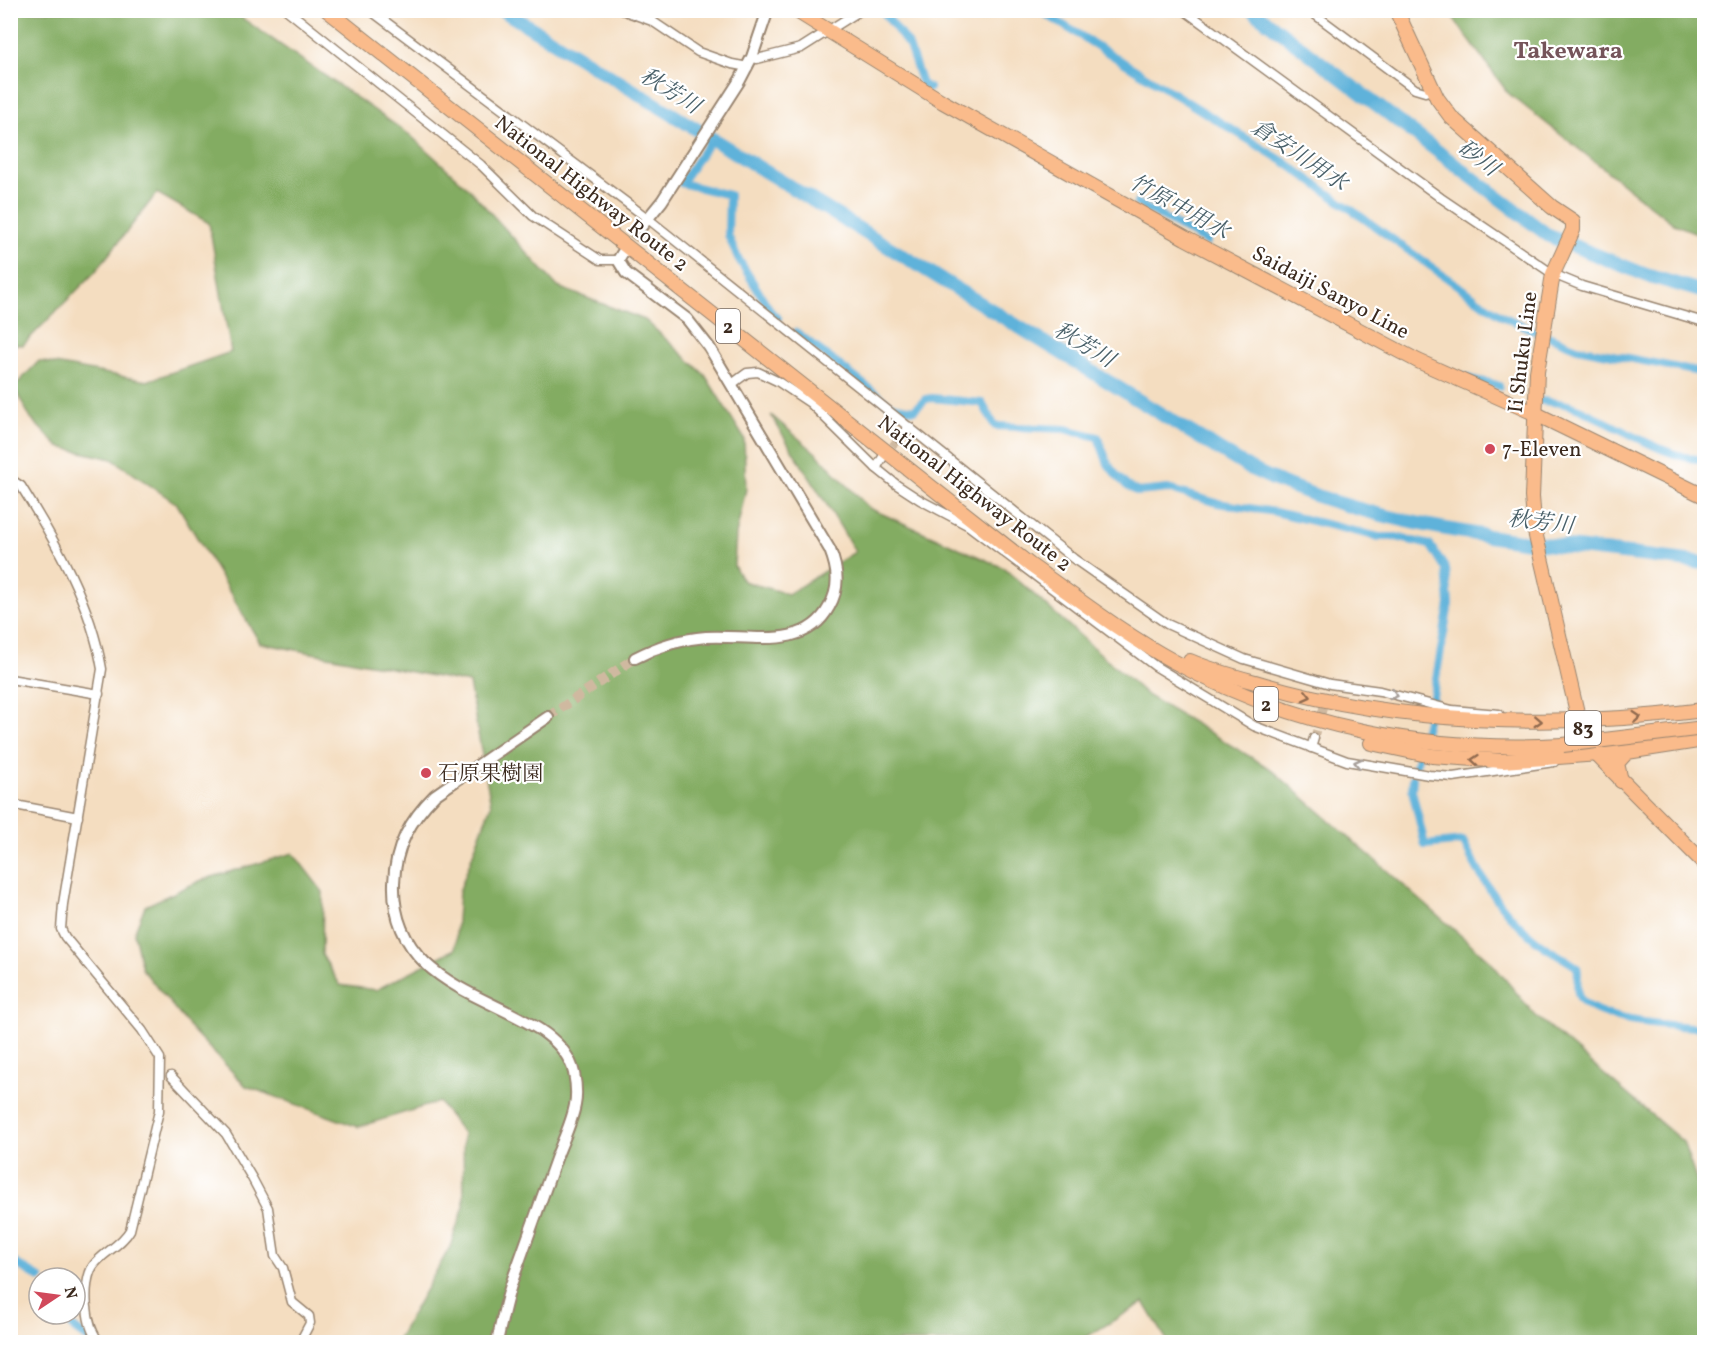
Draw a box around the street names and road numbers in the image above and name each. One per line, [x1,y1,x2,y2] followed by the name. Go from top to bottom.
[488,109,694,279] street label: National Highway Route 2
[1247,240,1414,347] street label: Saidaiji Sanyo Line
[1502,290,1545,414] street label: Ii Shuku Line
[716,309,740,343] road number: 2
[871,409,1077,579] street label: National Highway Route 2
[1254,687,1278,721] road number: 2
[1565,711,1601,745] road number: 83

